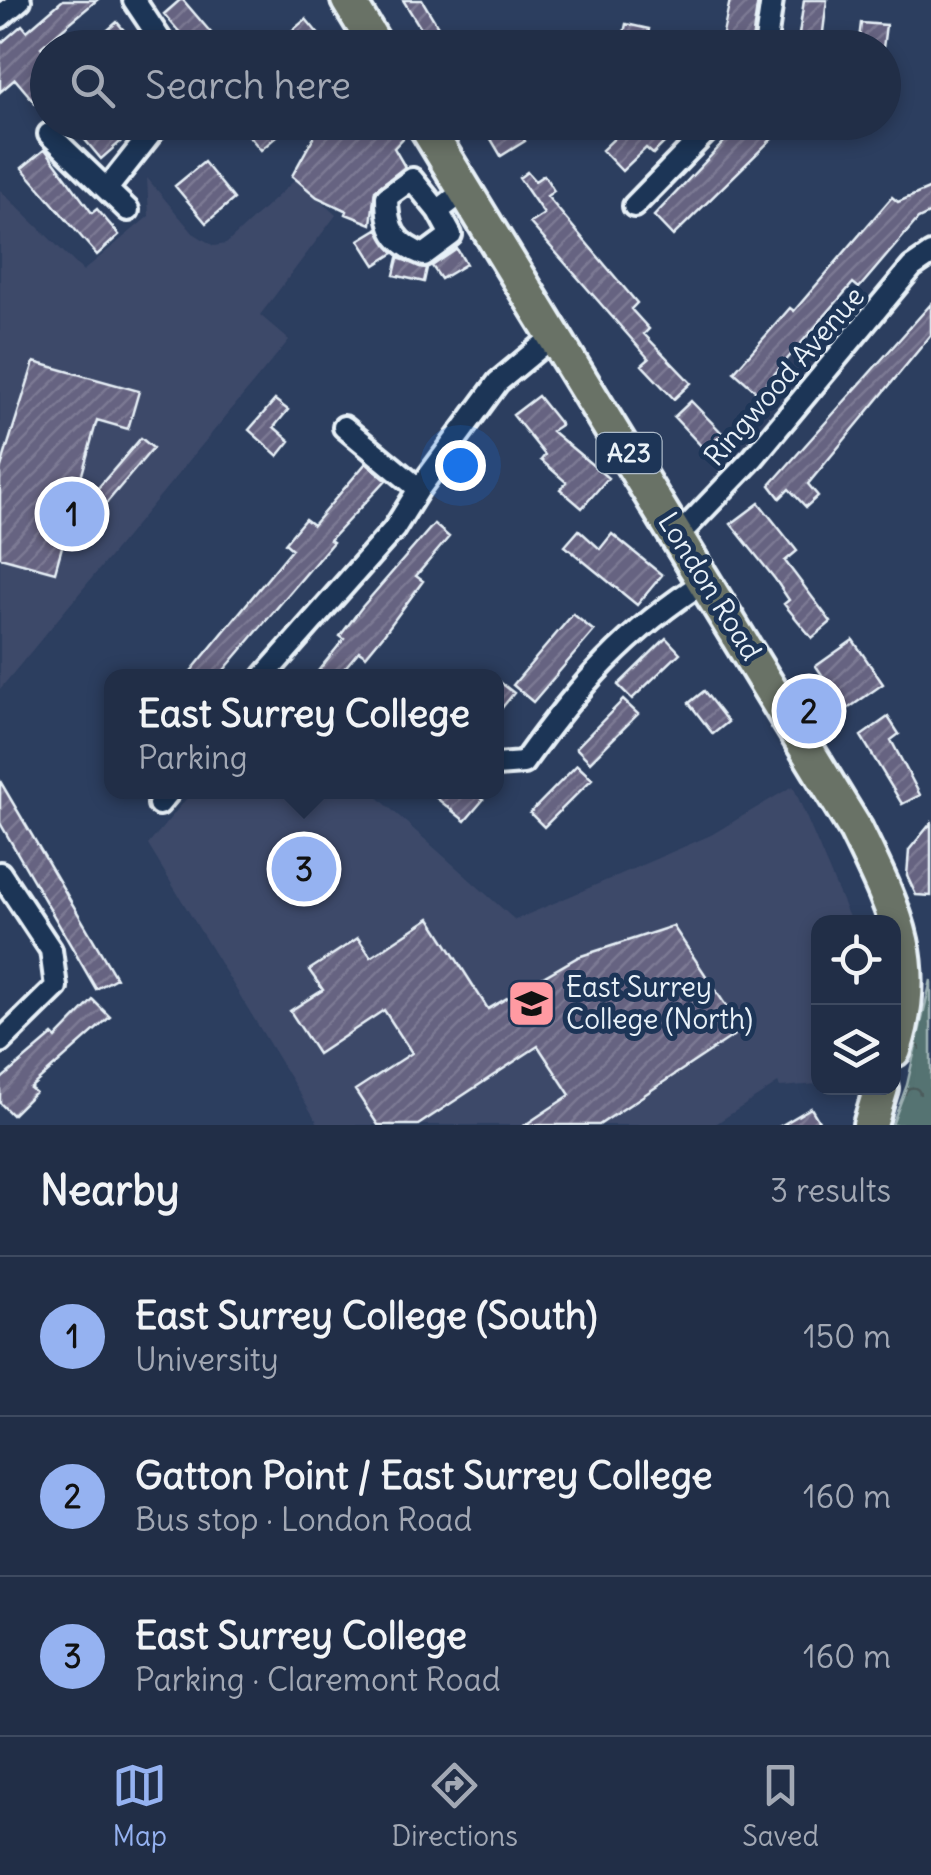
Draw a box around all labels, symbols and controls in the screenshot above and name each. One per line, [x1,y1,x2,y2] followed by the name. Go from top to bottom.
[30,30,901,140] search box
[65,58,120,113] icon: search
[145,62,351,109] text: Search here
[696,279,872,473] street label: Ringwood Avenue
[596,433,662,473] road number: A23
[435,440,486,491] your location
[40,476,104,552] pin: 1
[650,505,770,667] street label: London Road
[104,669,504,799] popup
[776,674,842,748] pin: 2
[138,690,470,737] text: East Surrey College
[138,737,248,778] text: Parking
[272,832,336,906] pin: 3
[811,915,901,1095] map controls
[811,915,901,1005] button: locate
[566,969,753,1037] place label: East Surrey College (North)
[505,977,557,1029] school or university icon: East Surrey College (North)
[811,1005,901,1095] button: layers
[40,1164,179,1216] text: Nearby
[770,1170,891,1211] text: 3 results
[135,1292,597,1339] text: East Surrey College (South)
[66,1316,79,1357] text: 1
[803,1316,891,1357] text: 150 m
[135,1339,279,1380] text: University
[135,1452,713,1499] text: Gatton Point / East Surrey College
[64,1476,81,1517] text: 2
[803,1476,891,1517] text: 160 m
[135,1499,472,1540] text: Bus stop · London Road
[135,1612,467,1659] text: East Surrey College
[63,1636,82,1677] text: 3
[803,1636,891,1677] text: 160 m
[135,1659,501,1700] text: Parking · Claremont Road
[112,1758,167,1854] tab: Map
[391,1758,518,1854] tab: Directions
[742,1758,819,1854] tab: Saved

